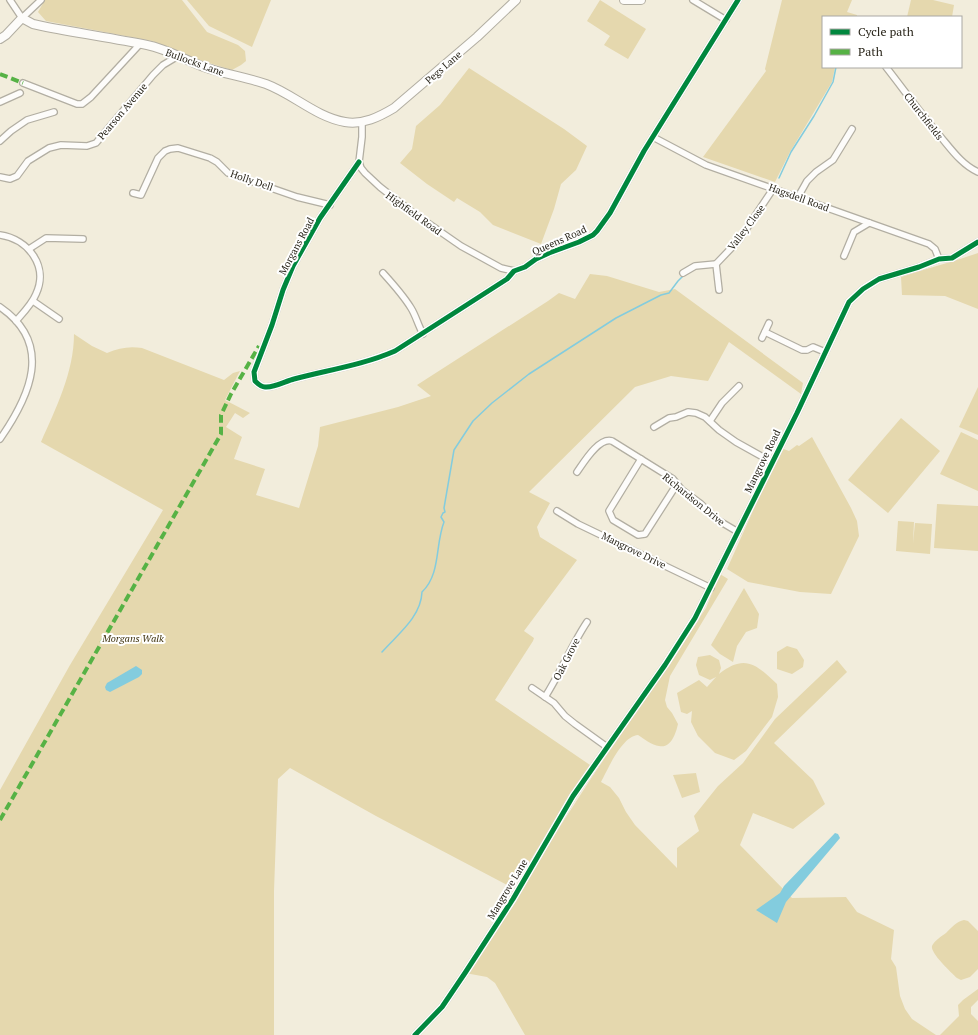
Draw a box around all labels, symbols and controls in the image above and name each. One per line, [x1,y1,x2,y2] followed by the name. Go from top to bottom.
[822,16,962,68] legend
[858,24,914,39] text: Cycle path
[858,44,883,59] text: Path
[164,46,226,79] street label: Bullocks Lane
[422,48,464,87] street label: Pegs Lane
[95,80,150,142] street label: Pearson Avenue
[901,90,946,143] street label: Churchfields
[229,167,275,194] street label: Holly Dell
[767,181,831,215] street label: Hagsdell Road
[383,189,444,238] street label: Highfield Road
[725,202,768,253] street label: Valley Close
[276,215,317,277] street label: Morgans Road
[530,222,589,258] street label: Queens Road
[742,427,784,495] street label: Mangrove Road
[660,470,727,528] street label: Richardson Drive
[599,529,668,572] street label: Mangrove Drive
[101,632,164,645] park label: Morgans Walk
[550,636,583,683] street label: Oak Grove
[484,857,531,922] street label: Mangrove Lane

